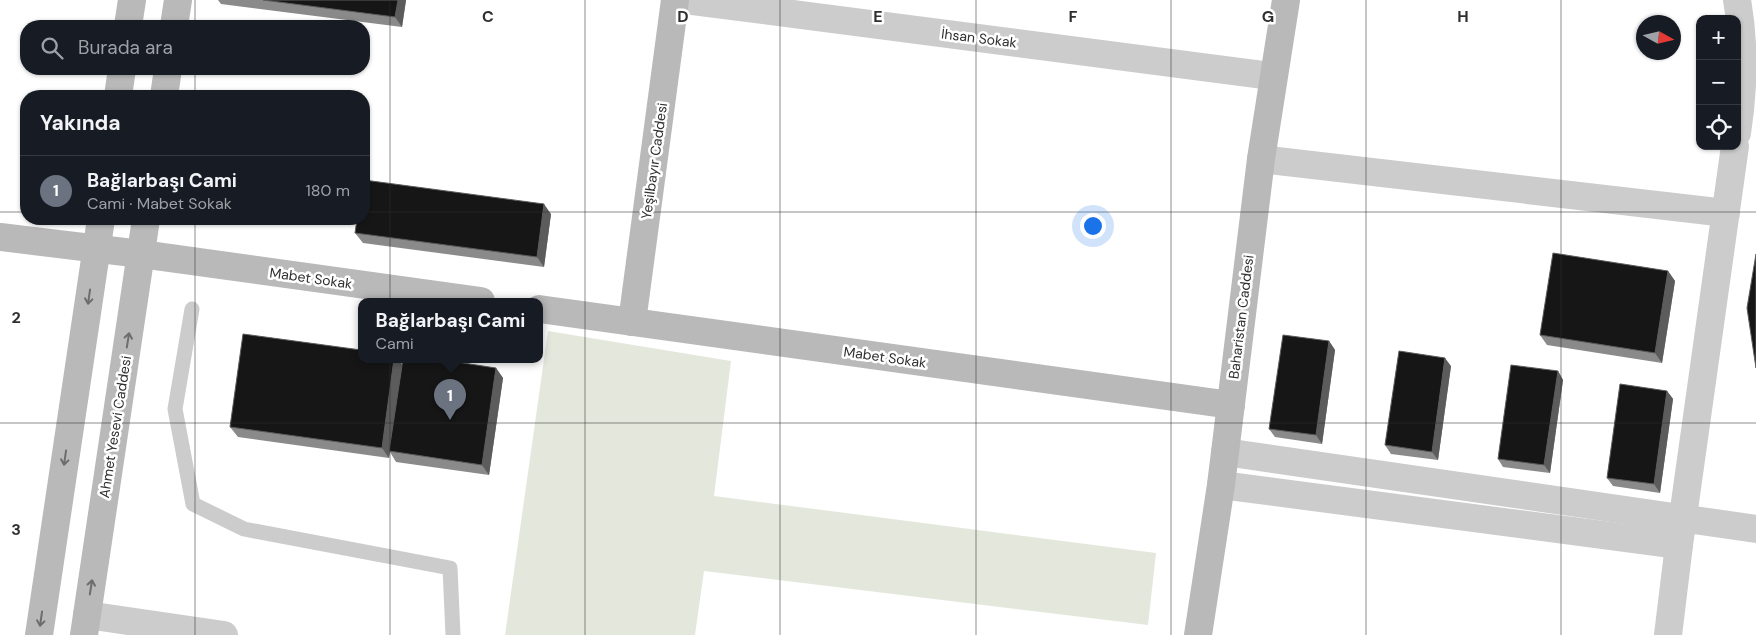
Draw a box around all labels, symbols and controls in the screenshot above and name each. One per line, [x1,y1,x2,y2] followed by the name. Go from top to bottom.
[482,6,494,27] text: C
[677,6,689,27] text: D
[873,6,883,27] text: E
[1069,6,1078,27] text: F
[1262,6,1274,27] text: G
[1457,6,1469,27] text: H
[1636,15,1681,60] north arrow
[1696,15,1741,150] map controls
[1696,15,1741,60] button: +
[20,20,370,75] search box
[940,24,1018,52] street label: İhsan Sokak
[38,34,66,62] icon: search
[78,35,173,60] text: Burada ara
[1696,60,1741,105] button: −
[637,102,671,220] street label: Yeşilbayır Caddesi
[1696,105,1741,150] button: locate
[40,109,121,137] text: Yakında
[87,168,237,193] text: Bağlarbaşı Cami
[53,180,59,201] text: 1
[306,180,350,201] text: 180 m
[87,193,232,214] text: Cami · Mabet Sokak
[1080,213,1106,239] your location
[1224,254,1258,380] street label: Baharistan Caddesi
[269,263,353,293] street label: Mabet Sokak
[84,289,94,305] one-way arrow
[358,298,543,363] popup
[11,307,21,328] text: 2
[376,308,525,333] text: Bağlarbaşı Cami
[123,332,133,348] one-way arrow
[376,333,414,354] text: Cami
[843,342,927,372] street label: Mabet Sokak
[95,355,135,499] street label: Ahmet Yesevi Caddesi
[434,379,466,420] pin: 1
[60,450,70,466] one-way arrow
[11,519,21,540] text: 3
[86,579,96,595] one-way arrow
[36,611,46,627] one-way arrow

